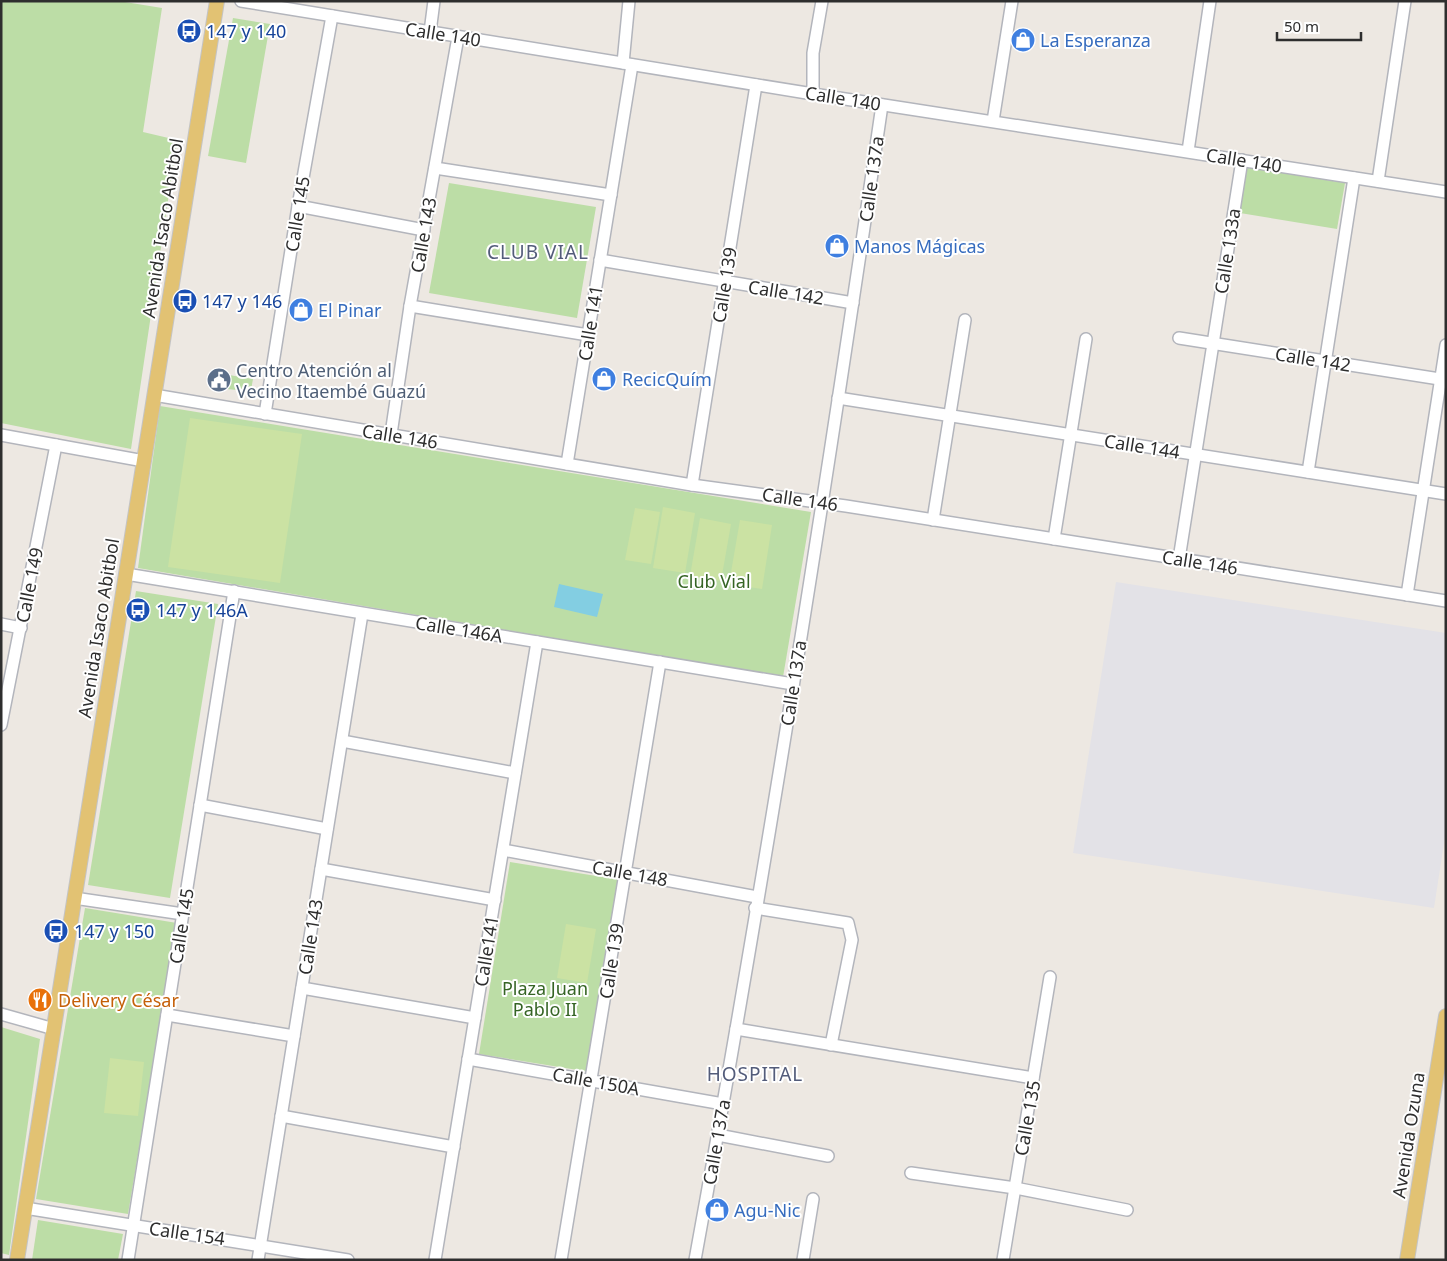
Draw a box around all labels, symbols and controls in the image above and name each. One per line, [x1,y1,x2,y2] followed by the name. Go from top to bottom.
[1277,10,1361,42] scale bar
[403,16,483,52] street label: Calle 140
[1284,16,1319,36] text: 50 m
[176,18,202,44] bus stop icon: 147 y 140
[206,19,286,43] place label: 147 y 140
[1010,27,1036,53] shop icon: La Esperanza
[1040,28,1151,52] place label: La Esperanza
[803,80,883,116] street label: Calle 140
[853,134,889,224] street label: Calle 137a
[136,136,188,320] street label: Avenida Isaco Abitbol
[1204,142,1284,178] street label: Calle 140
[279,174,315,254] street label: Calle 145
[405,195,441,275] street label: Calle 143
[1208,206,1246,296] street label: Calle 133a
[824,233,850,259] shop icon: Manos Mágicas
[854,234,985,258] place label: Manos Mágicas
[487,239,589,265] district label: CLUB VIAL
[706,245,742,325] street label: Calle 139
[746,274,826,310] street label: Calle 142
[572,283,608,363] street label: Calle 141
[172,288,198,314] bus stop icon: 147 y 146
[202,289,282,313] place label: 147 y 146
[288,297,314,323] shop icon: El Pinar
[318,298,382,322] place label: El Pinar
[1273,341,1353,377] street label: Calle 142
[236,358,426,403] place label: Centro Atención al Vecino Itaembé Guazú
[591,366,617,392] shop icon: RecicQuím
[206,367,232,393] public building icon: Centro Atención al Vecino Itaembé Guazú
[622,367,712,391] place label: RecicQuím
[360,418,440,454] street label: Calle 146
[1102,428,1182,464] street label: Calle 144
[760,482,840,516] street label: Calle 146
[72,536,124,720] street label: Avenida Isaco Abitbol
[1160,544,1240,580] street label: Calle 146
[10,545,48,625] street label: Calle 149
[677,569,751,593] park label: Club Vial
[125,597,151,623] bus stop icon: 147 y 146A
[156,598,248,622] place label: 147 y 146A
[414,610,505,648] street label: Calle 146A
[774,638,812,728] street label: Calle 137a
[590,855,670,891] street label: Calle 148
[163,886,199,966] street label: Calle 145
[292,897,328,977] street label: Calle 143
[469,914,503,988] street label: Calle141
[43,918,69,944] bus stop icon: 147 y 150
[74,919,154,943] place label: 147 y 150
[593,921,629,1001] street label: Calle 139
[502,976,588,1021] park label: Plaza Juan Pablo II
[27,987,53,1013] restaurant icon: Delivery César
[58,988,179,1012] place label: Delivery César
[707,1061,803,1087] district label: HOSPITAL
[551,1062,642,1101] street label: Calle 150A
[1386,1070,1430,1200] street label: Avenida Ozuna
[1009,1078,1045,1158] street label: Calle 135
[697,1097,735,1187] street label: Calle 137a
[704,1197,730,1223] shop icon: Agu-Nic
[734,1198,801,1222] place label: Agu-Nic
[147,1216,227,1250] street label: Calle 154

